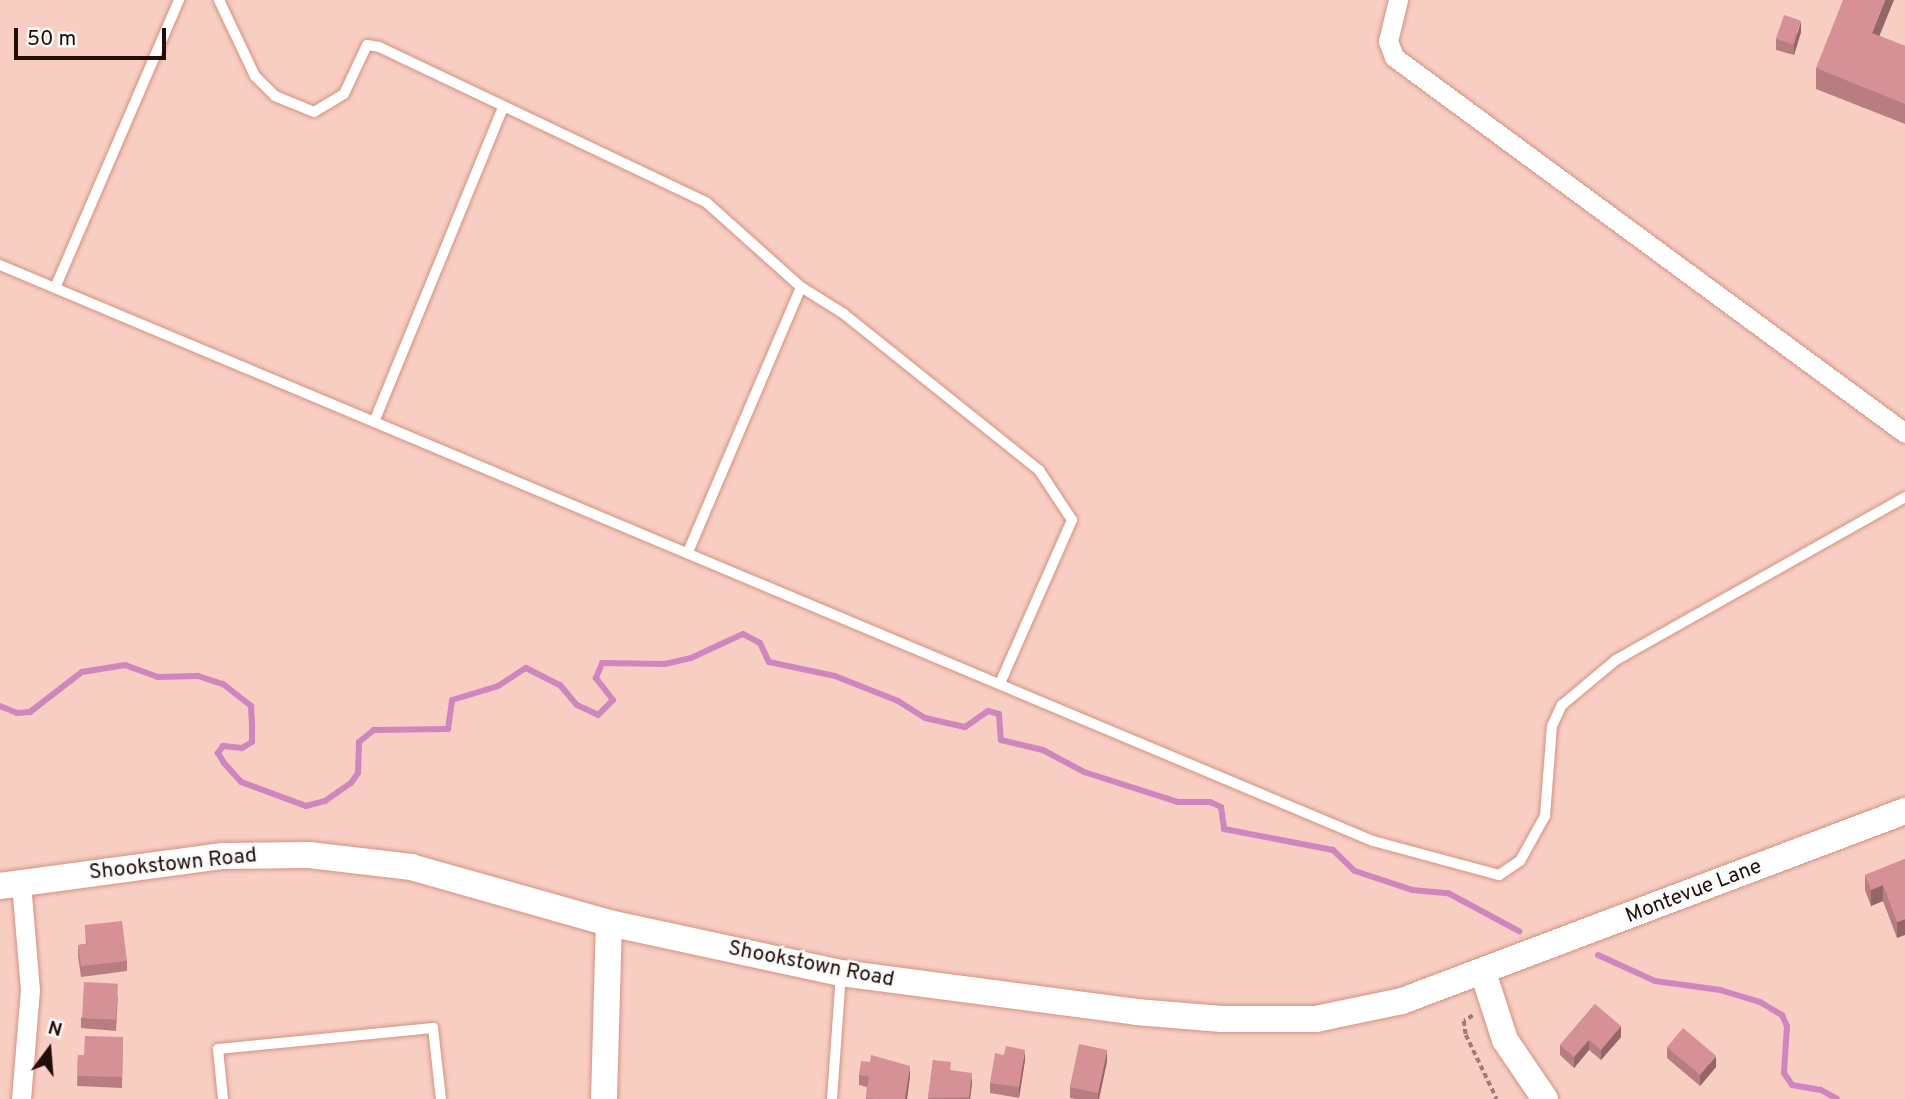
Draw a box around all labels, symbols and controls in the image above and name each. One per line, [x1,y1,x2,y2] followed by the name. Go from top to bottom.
[18,14,170,58] scale bar
[27,26,76,53] text: 50 m
[88,844,258,886] street label: Shookstown Road
[1622,854,1766,930] street label: Montevue Lane
[726,937,896,993] street label: Shookstown Road
[14,1015,84,1085] north arrow
[45,1016,65,1043] text: N

